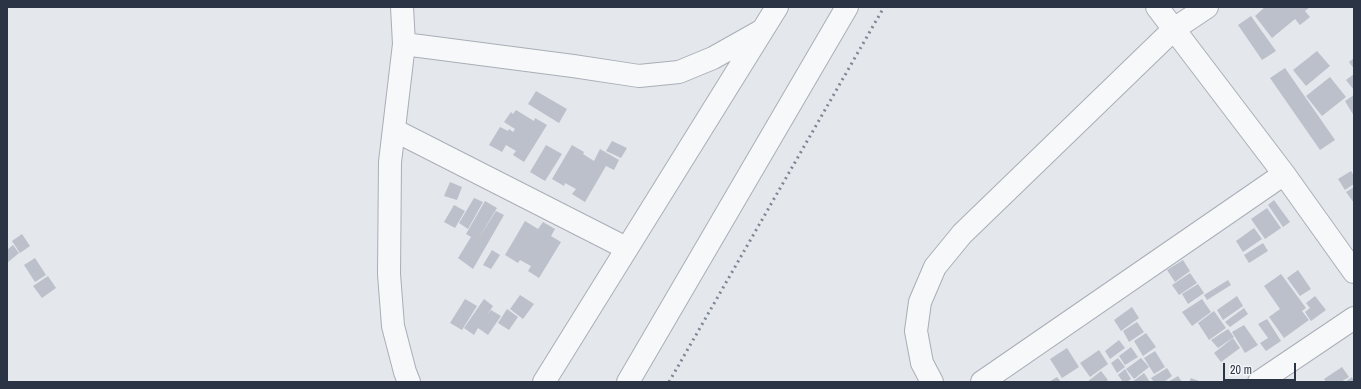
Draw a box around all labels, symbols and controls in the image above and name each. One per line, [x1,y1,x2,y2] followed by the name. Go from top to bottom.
[1225,355,1298,381] scale bar
[1230,362,1252,378] text: 20 m

